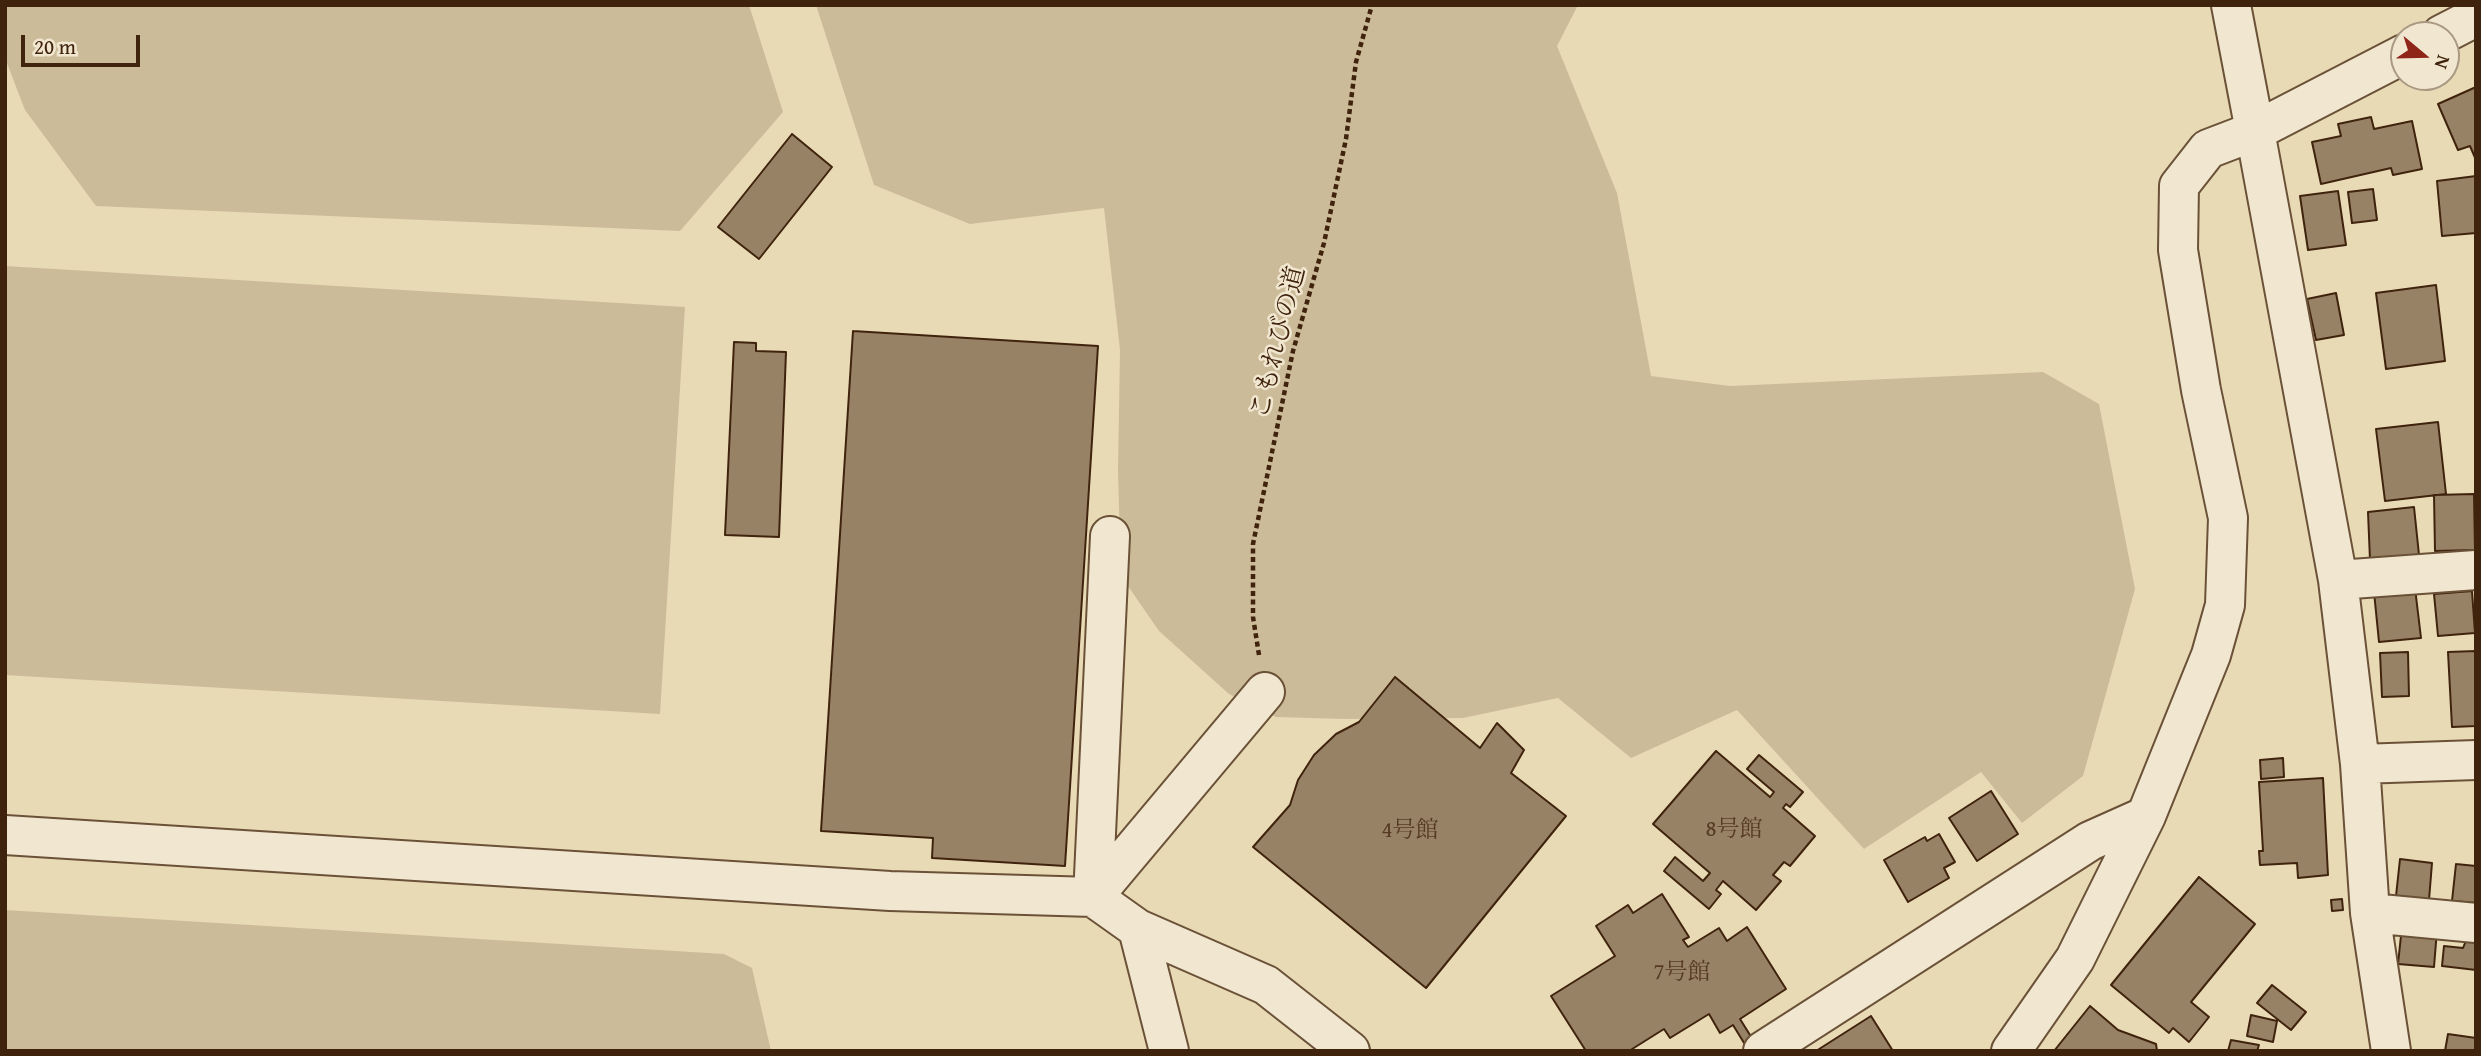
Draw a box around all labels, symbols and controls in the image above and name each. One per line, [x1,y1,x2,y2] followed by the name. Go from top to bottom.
[24,21,144,65] scale bar
[2390,21,2460,91] north arrow
[34,31,76,62] text: 20 m
[2428,52,2458,73] text: N
[1245,264,1313,422] street label: こもれびの道
[1705,816,1763,844] house number: 8号館
[1381,817,1439,845] house number: 4号館
[1653,959,1711,987] house number: 7号館

